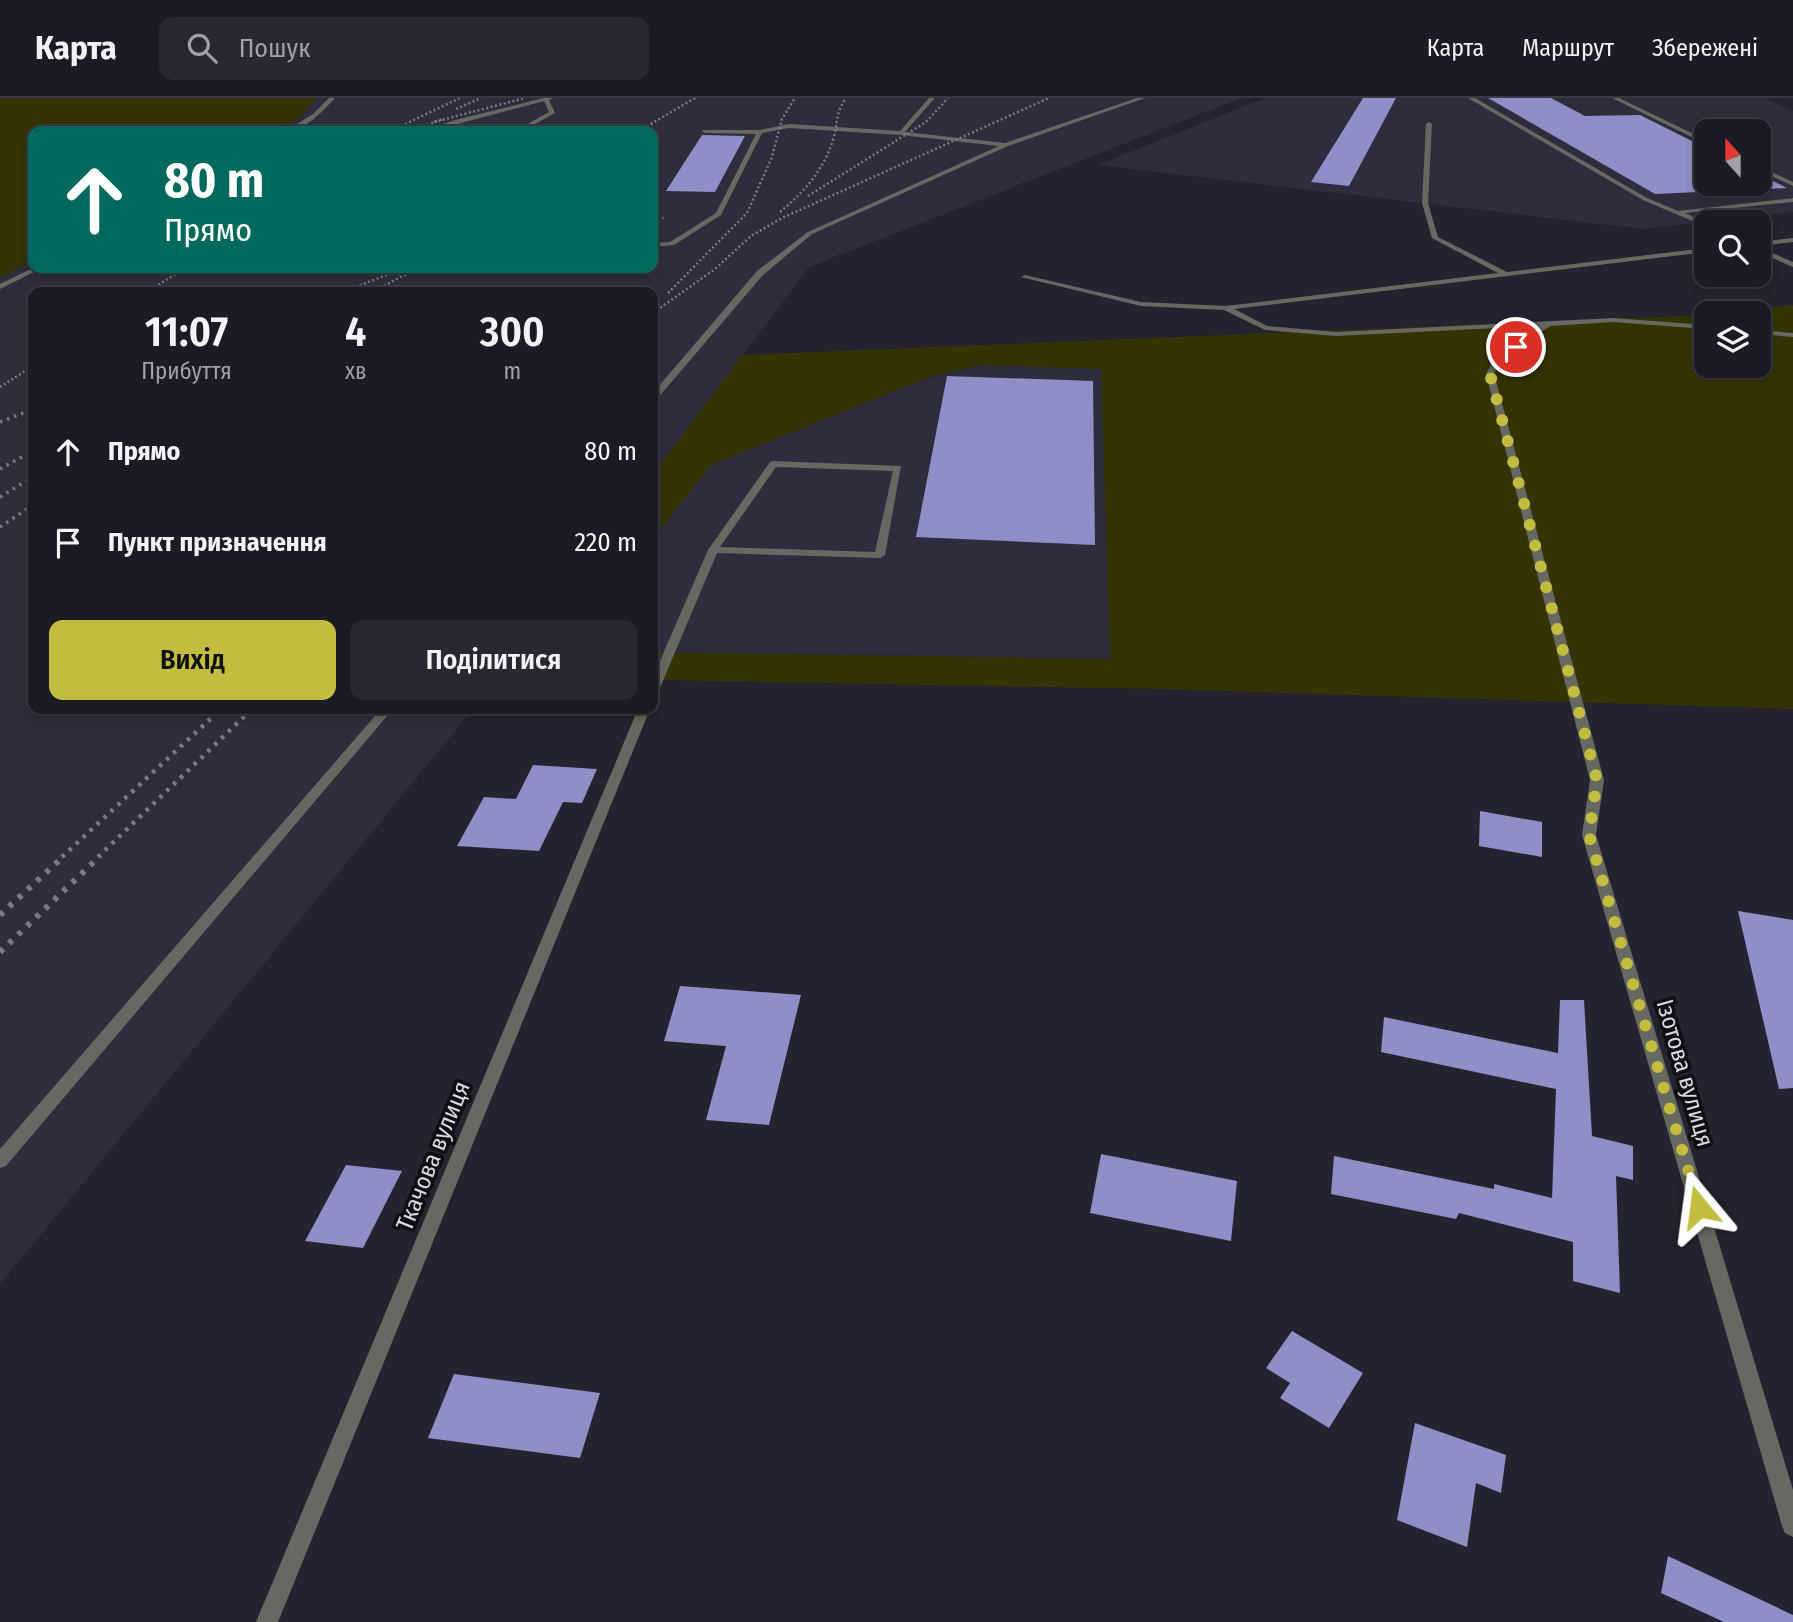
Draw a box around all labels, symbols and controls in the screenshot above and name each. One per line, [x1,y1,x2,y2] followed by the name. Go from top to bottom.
[159,17,649,80] search box
[35,28,117,68] text: Карта
[183,29,221,67] icon: search
[239,33,310,64] text: Пошук
[1427,34,1484,62] text: Карта
[1522,34,1614,62] text: Маршрут
[1652,34,1758,62] text: Збережені
[1694,119,1771,196] north arrow
[1694,119,1771,378] map controls
[164,151,264,210] text: 80 m
[49,154,140,245] icon: ahead
[1694,210,1771,287] button: search
[164,211,252,249] text: Прямо
[1694,301,1771,378] button: layers
[145,307,228,357] text: 11:07
[345,307,366,357] text: 4
[480,307,545,357] text: 300
[1486,317,1546,377] pin
[1497,328,1535,366] icon: arrive
[141,357,232,385] text: Прибуття
[345,357,367,385] text: хв
[503,357,521,385] text: m
[49,433,87,471] icon: ahead
[108,436,180,467] text: Прямо
[584,436,637,467] text: 80 m
[49,524,87,562] icon: arrive
[108,527,327,558] text: Пункт призначення
[574,527,637,558] text: 220 m
[49,620,336,700] button: Вихід
[350,620,637,700] button: Поділитися
[1651,996,1719,1150] street label: Ізотова вулиця
[390,1077,476,1235] street label: Ткачова вулиця
[1662,1170,1736,1244] position arrow

